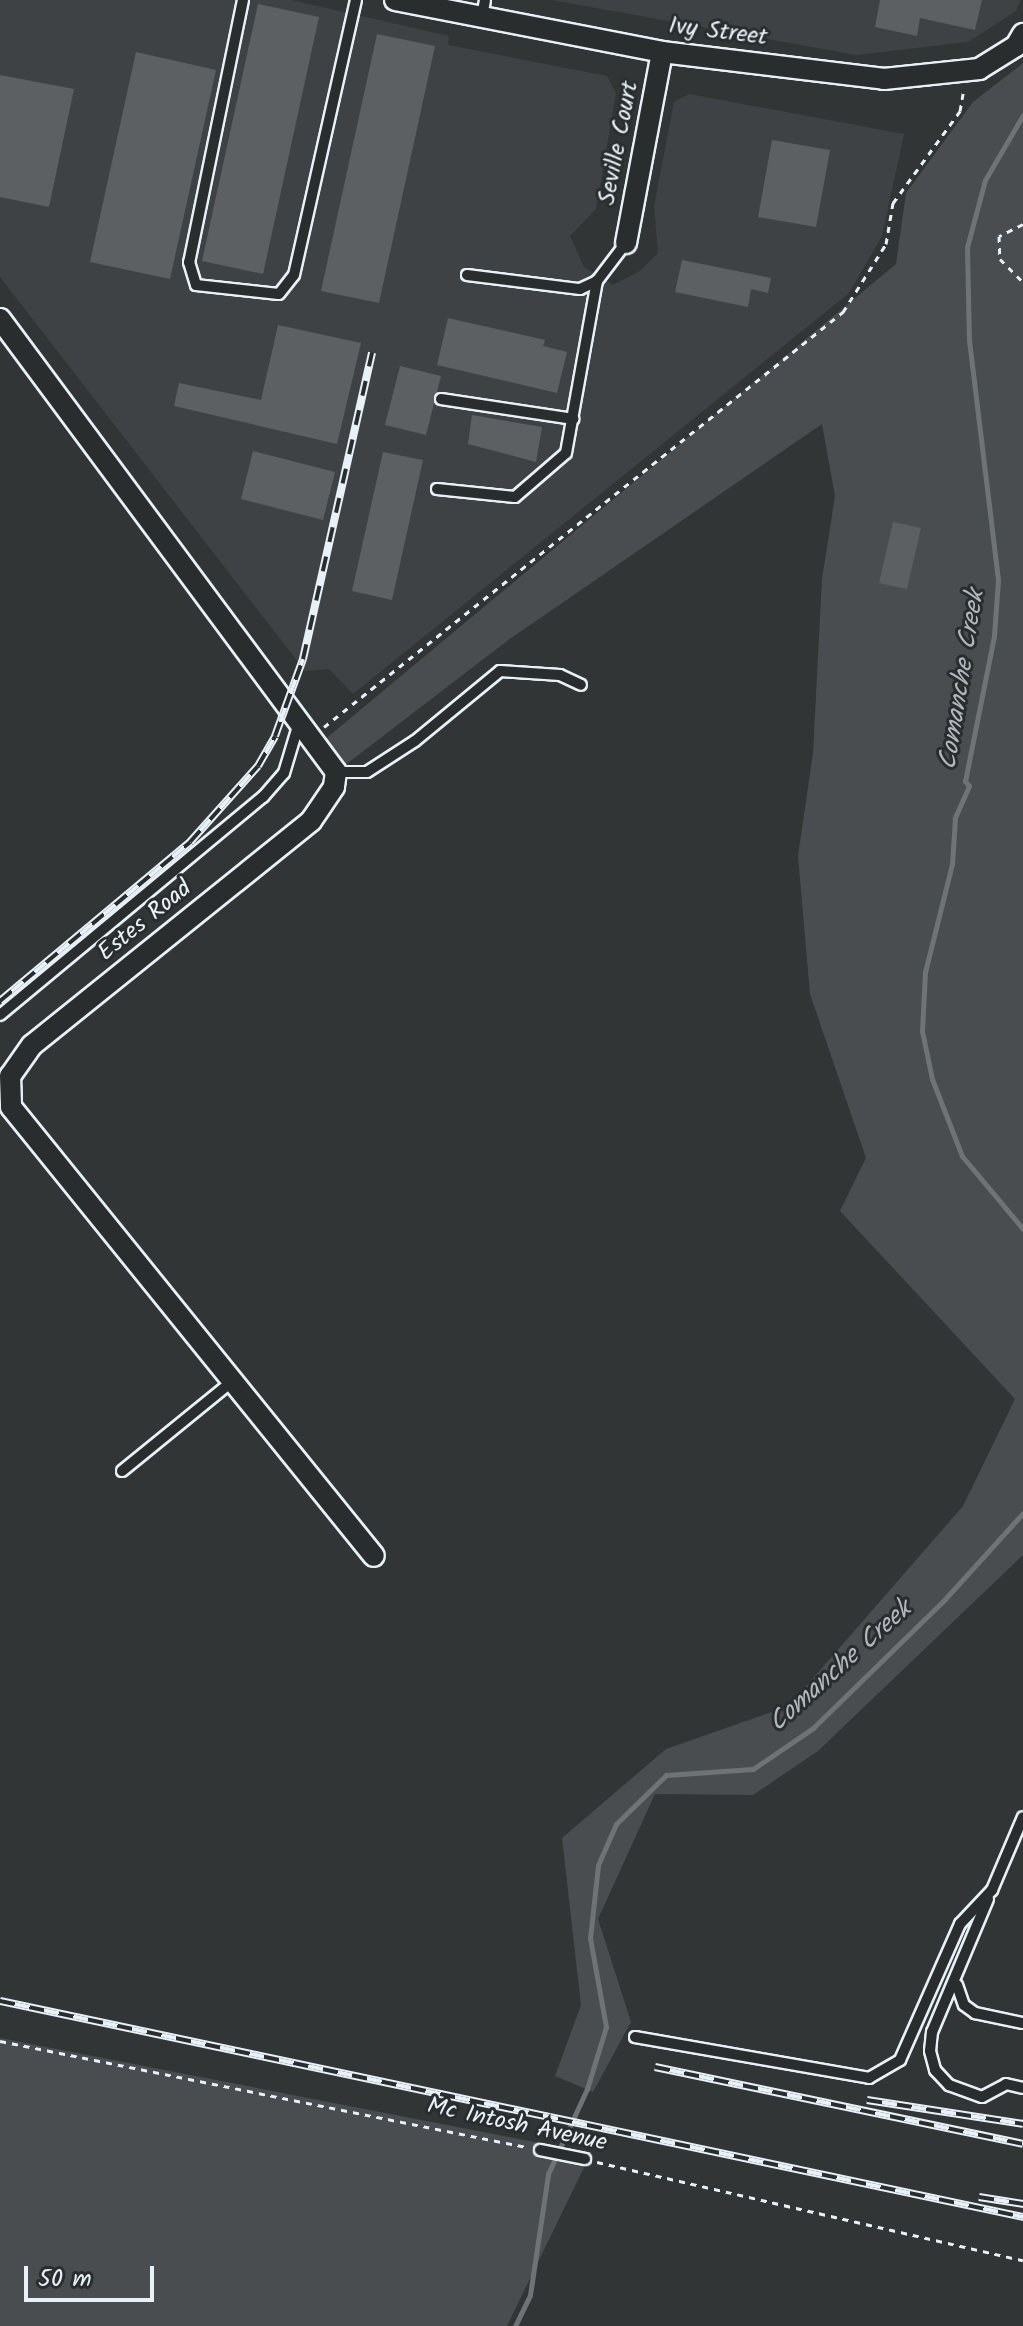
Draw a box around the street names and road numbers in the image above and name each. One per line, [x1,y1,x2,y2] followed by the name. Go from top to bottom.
[667,12,769,52] street label: Ivy Street
[593,79,645,207] street label: Seville Court
[92,874,198,968] street label: Estes Road
[425,2092,609,2158] street label: Mc Intosh Avenue

